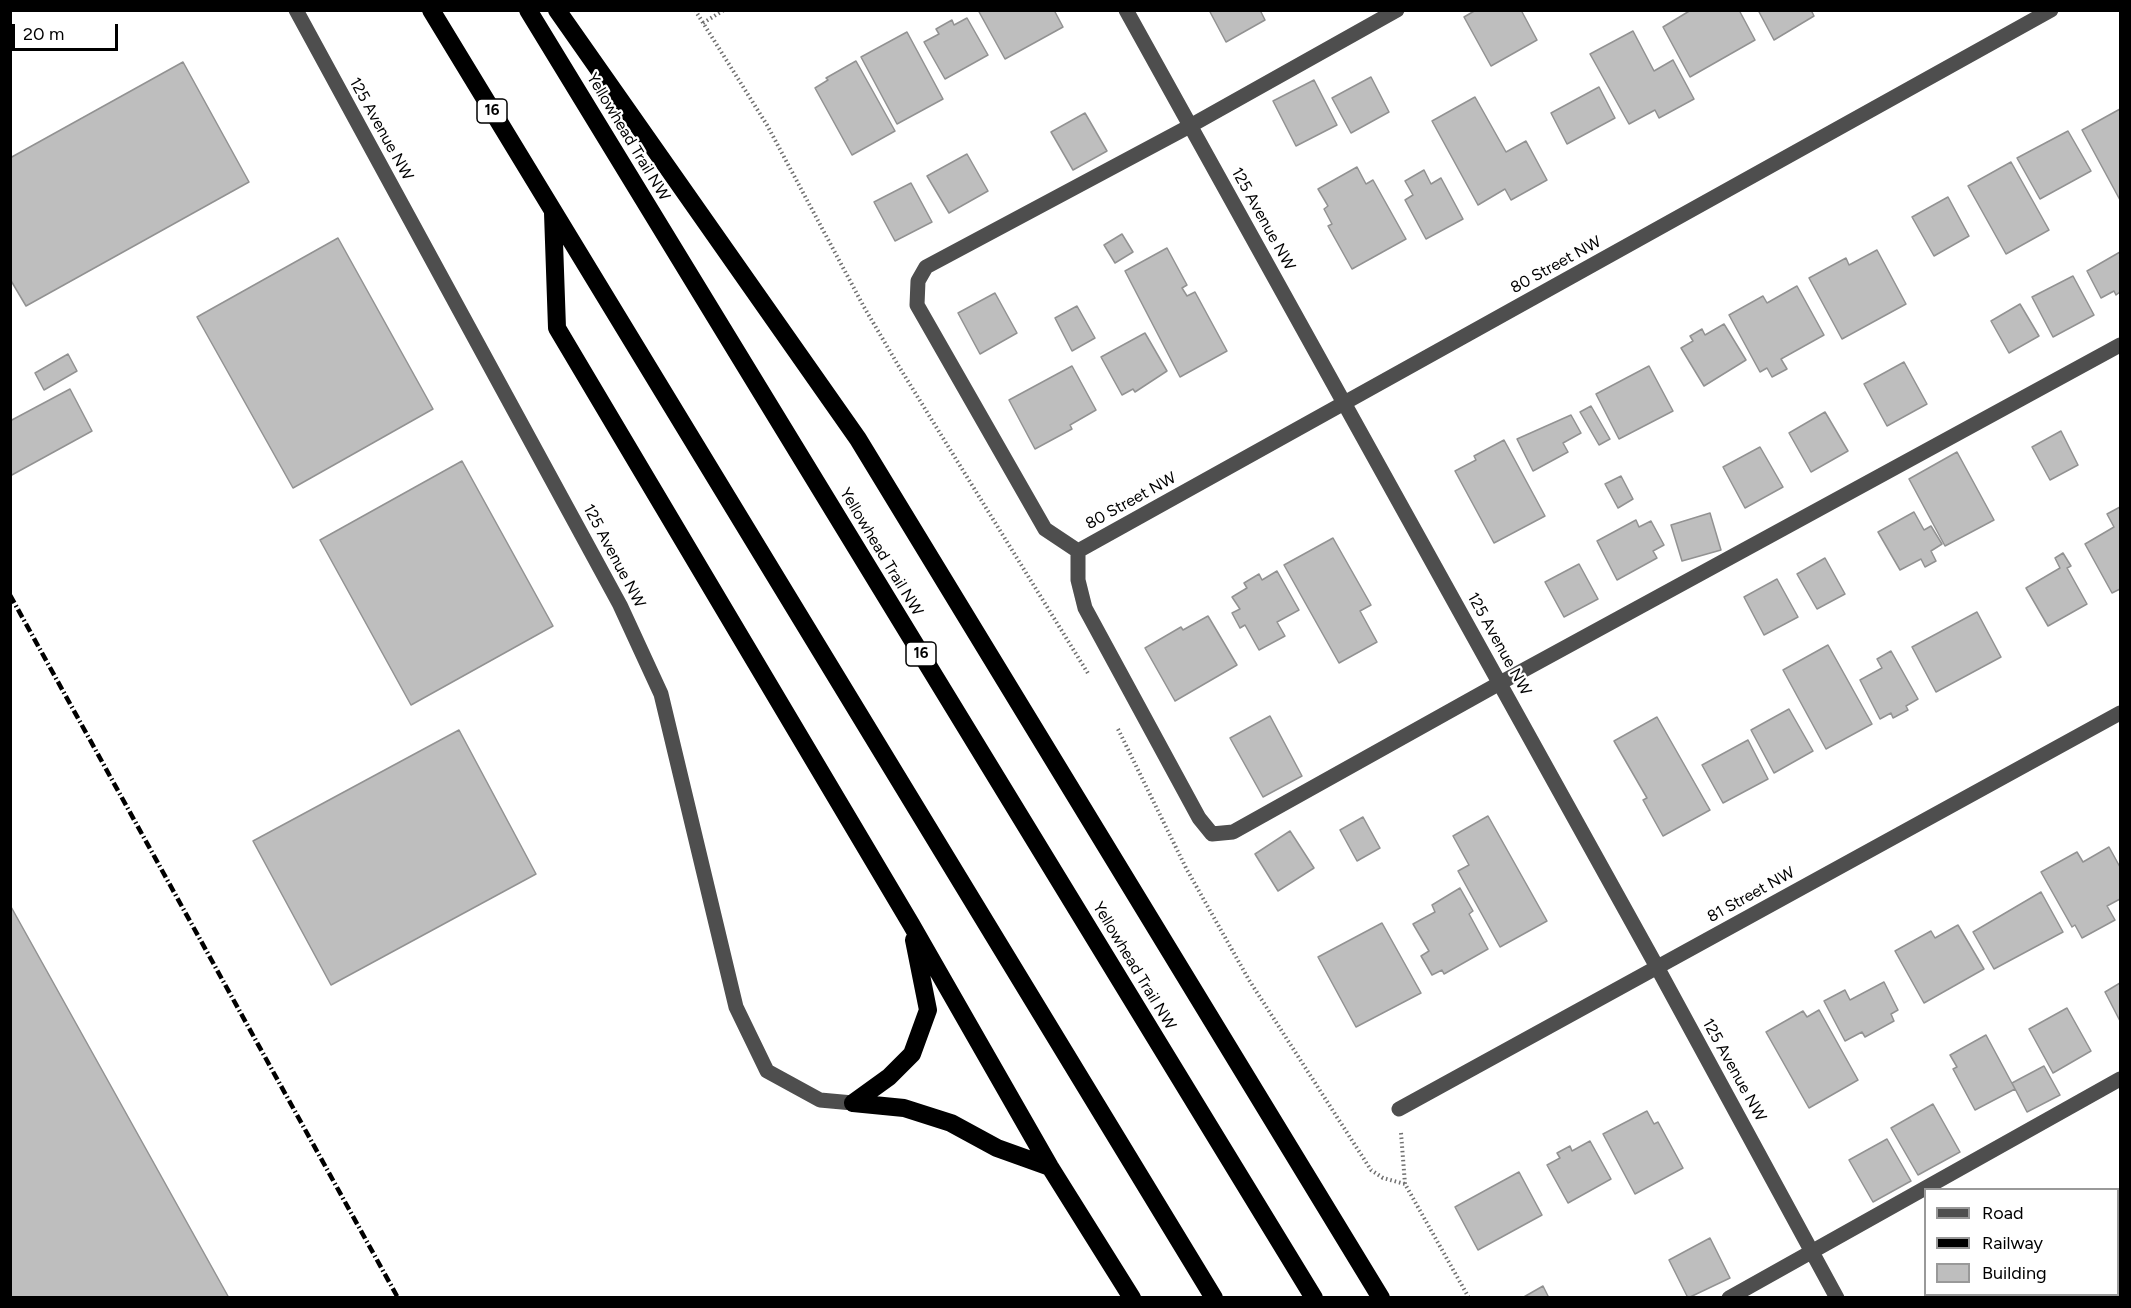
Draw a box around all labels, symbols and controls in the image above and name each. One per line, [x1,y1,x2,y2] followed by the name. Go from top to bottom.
[15,12,122,50] scale bar
[23,23,64,45] text: 20 m
[582,70,674,204] street label: Yellowhead Trail NW
[345,74,417,184] street label: 125 Avenue NW
[477,99,507,123] road number: 16
[1227,164,1299,274] street label: 125 Avenue NW
[1507,232,1605,298] street label: 80 Street NW
[1082,468,1180,534] street label: 80 Street NW
[835,485,927,619] street label: Yellowhead Trail NW
[579,501,649,611] street label: 125 Avenue NW
[1463,589,1535,699] street label: 125 Avenue NW
[906,642,936,666] road number: 16
[1704,863,1798,927] street label: 81 Street NW
[1088,899,1180,1033] street label: Yellowhead Trail NW
[1698,1015,1770,1125] street label: 125 Avenue NW
[1924,1188,2119,1296] legend
[1982,1202,2023,1224] text: Road
[1982,1232,2043,1254] text: Railway
[1982,1262,2047,1284] text: Building

